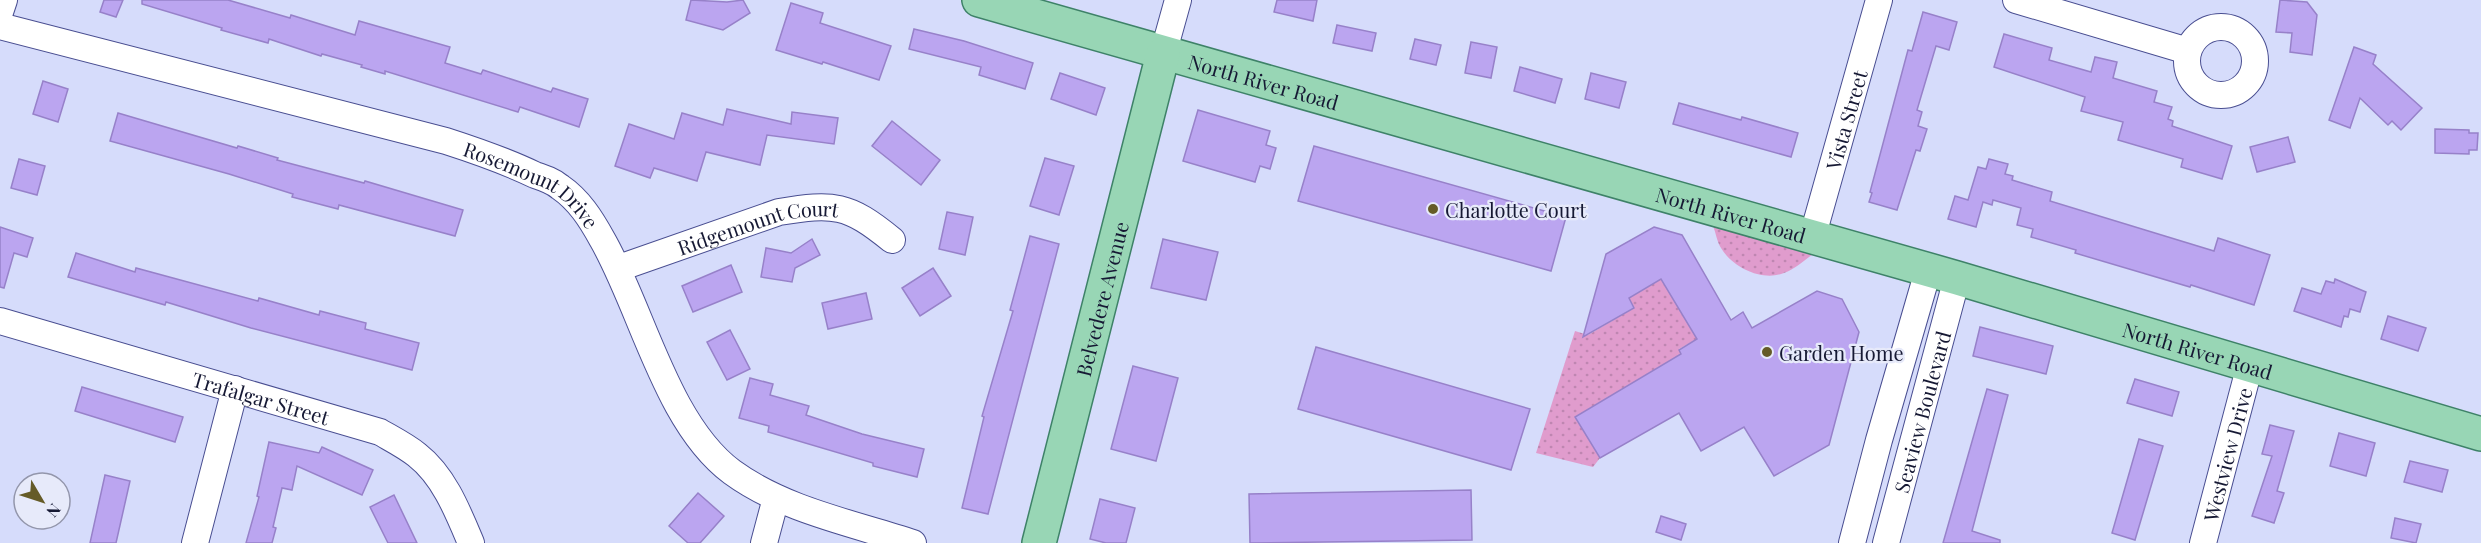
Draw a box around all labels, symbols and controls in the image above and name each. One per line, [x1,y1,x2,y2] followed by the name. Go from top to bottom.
[1185,47,1342,115] street label: North River Road
[1818,66,1872,174] street label: Vista Street
[460,134,606,233] street label: Rosemount Drive
[1653,180,1810,248] street label: North River Road
[673,194,842,260] street label: Ridgemount Court
[1445,196,1587,223] place label: Charlotte Court
[1426,202,1440,216] marker: Charlotte Court
[1068,218,1134,379] street label: Belvedere Avenue
[2120,315,2276,385] street label: North River Road
[1887,327,1956,496] street label: Seaview Boulevard
[1779,339,1904,366] place label: Garden Home
[1760,345,1774,359] marker: Garden Home
[190,365,334,430] street label: Trafalgar Street
[2196,384,2257,525] street label: Westview Drive
[12,471,72,531] north arrow
[42,500,66,522] text: N

